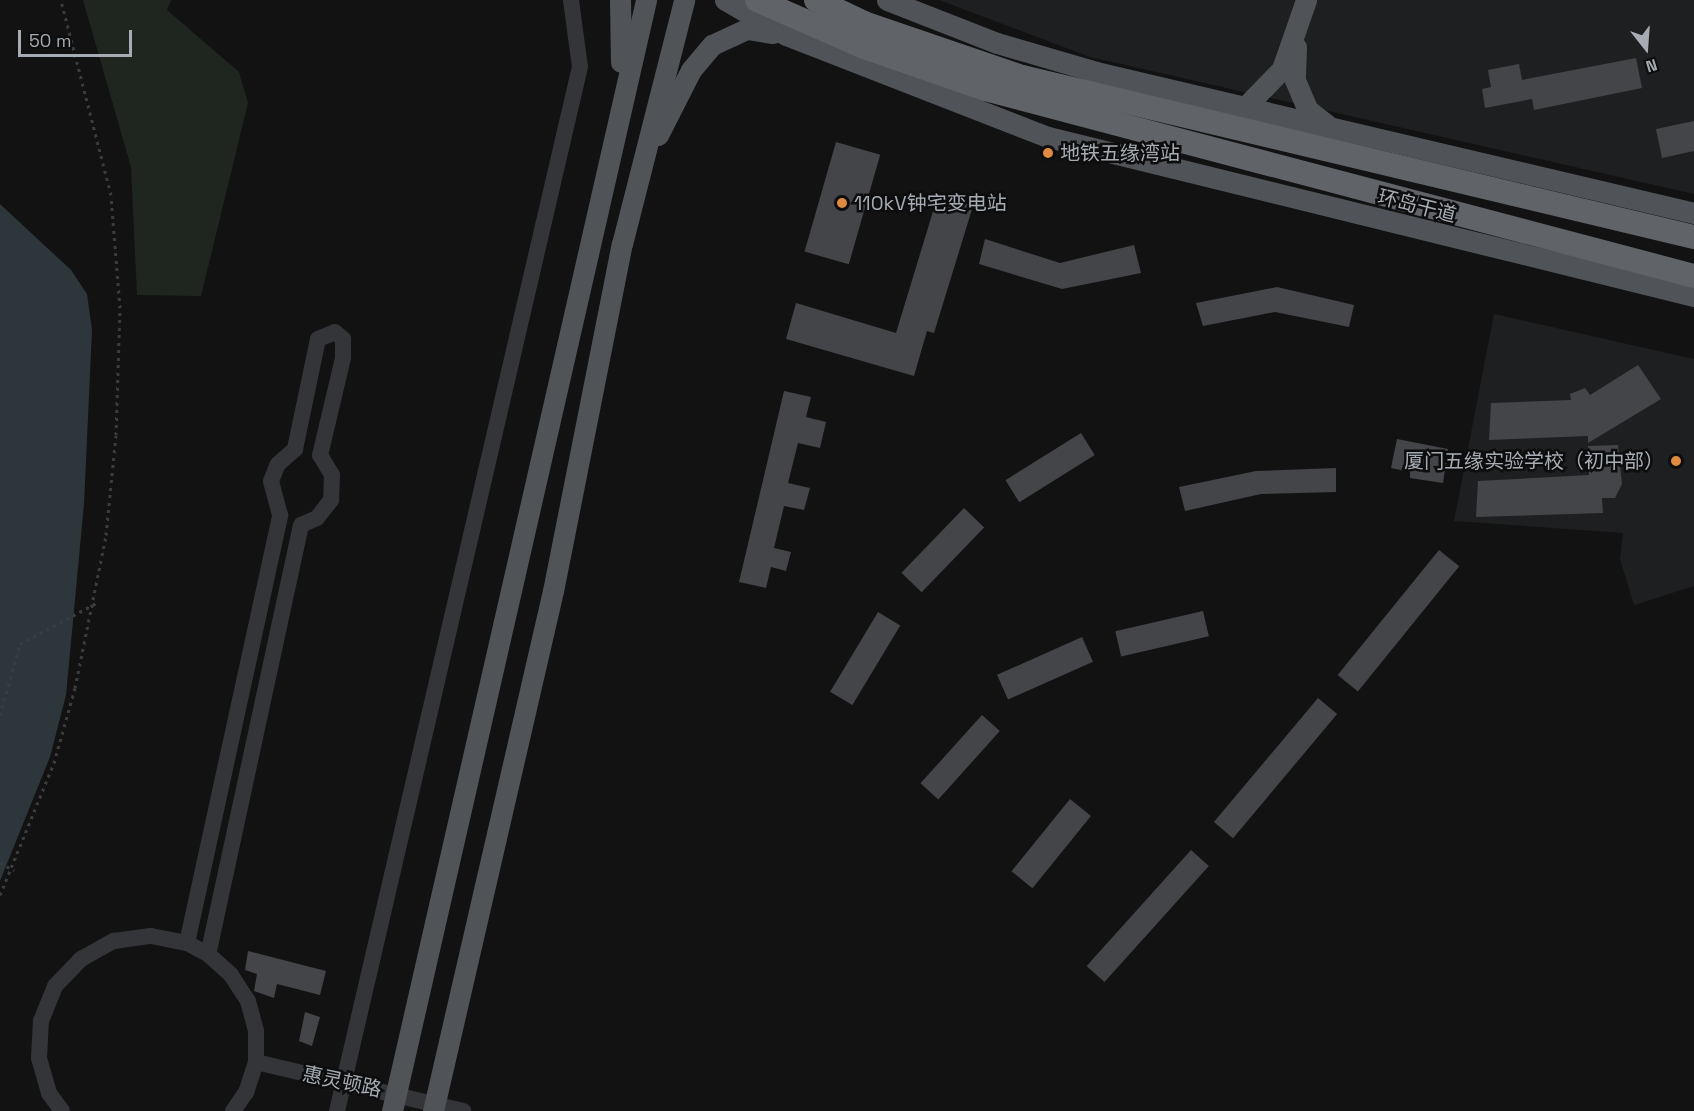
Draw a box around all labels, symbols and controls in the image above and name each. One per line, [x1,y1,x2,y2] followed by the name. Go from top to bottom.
[21,18,135,56] scale bar
[1616,18,1676,78] north arrow
[29,29,71,52] text: 50 m
[1643,54,1660,77] text: N
[1060,141,1180,165] place label: 地铁五缘湾站
[1041,146,1055,160] marker: 地铁五缘湾站
[1375,185,1459,227] street label: 环岛干道
[854,191,1007,215] place label: 110kV钟宅变电站
[835,196,849,210] marker: 110kV钟宅变电站
[1404,449,1664,473] place label: 厦门五缘实验学校（初中部）
[1669,454,1683,468] marker: 厦门五缘实验学校（初中部）
[300,1062,384,1102] street label: 惠灵顿路

